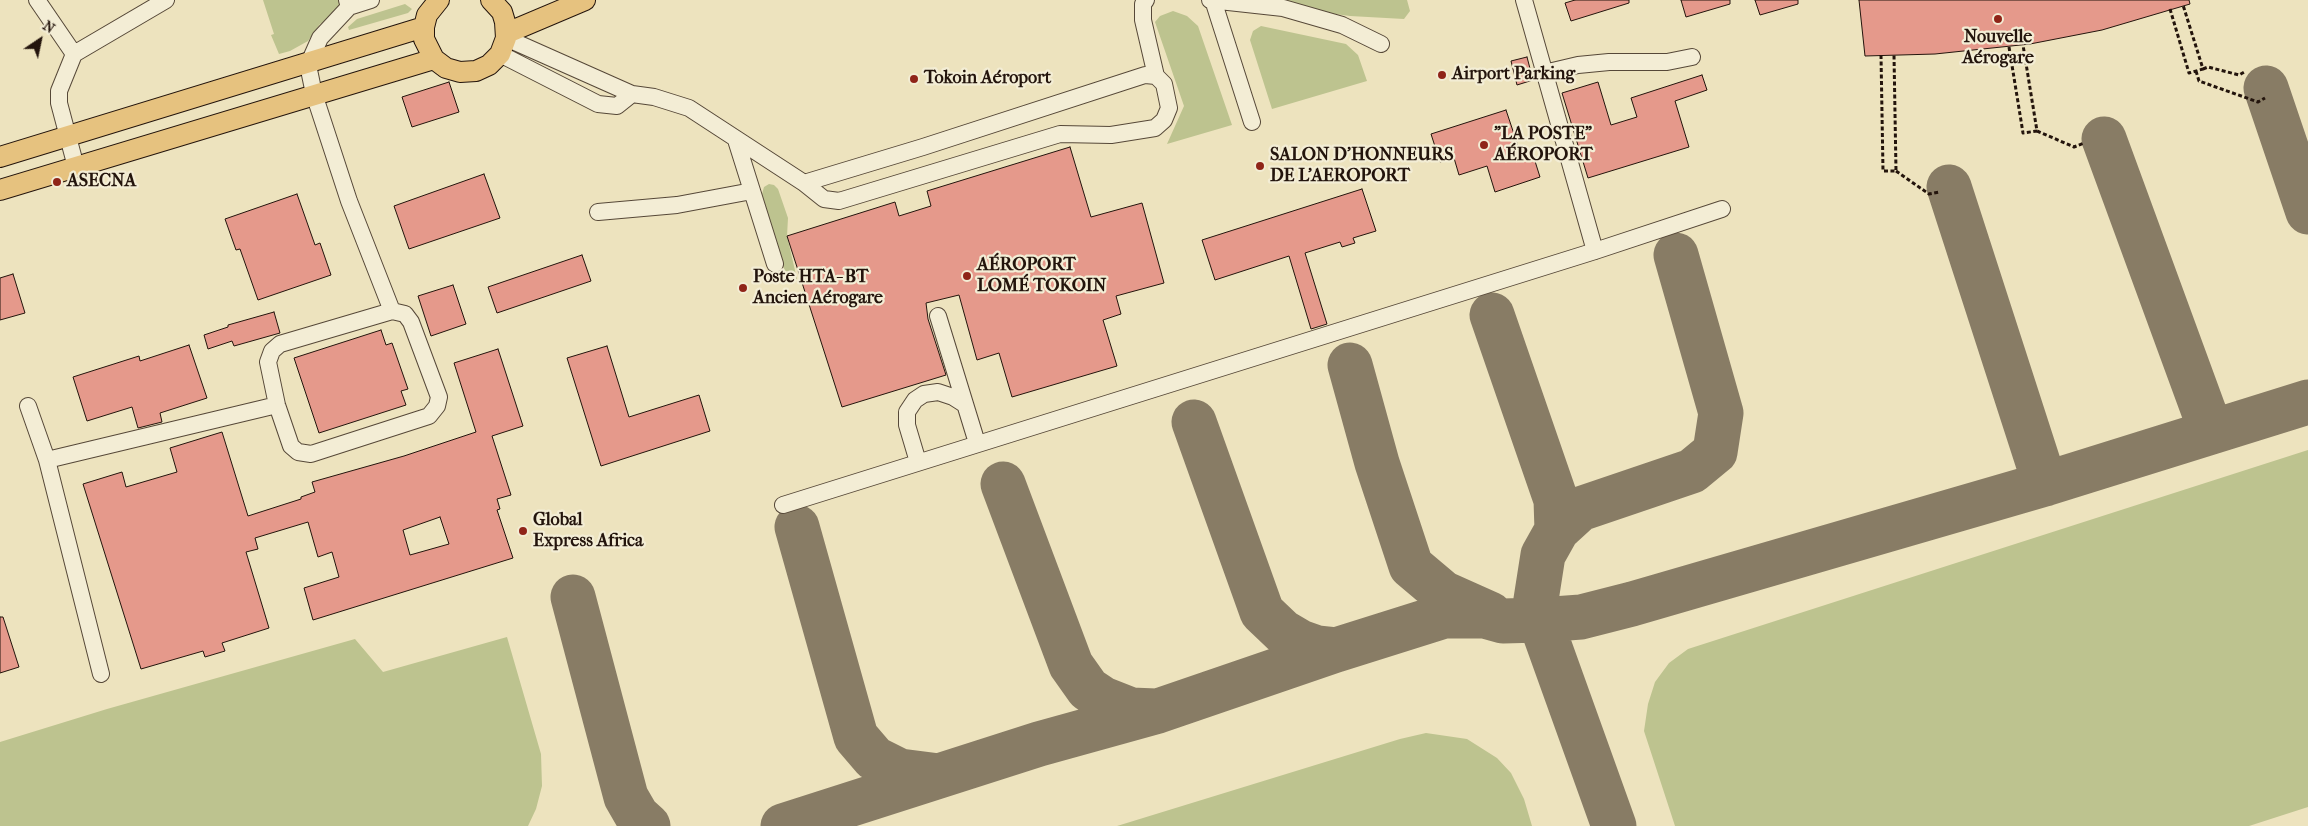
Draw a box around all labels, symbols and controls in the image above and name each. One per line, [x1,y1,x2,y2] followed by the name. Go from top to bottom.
[1992,13,2004,25] marker: Nouvelle Aérogare
[15,15,65,65] north arrow
[40,17,58,37] text: N
[1962,27,2034,70] place label: Nouvelle Aérogare
[1452,64,1575,86] place label: Airport Parking
[924,68,1051,90] place label: Tokoin Aéroport
[1436,69,1448,81] marker: Airport Parking
[908,73,920,85] marker: Tokoin Aéroport
[1494,124,1593,166] place label: "LA POSTE" AÉROPORT
[1478,139,1490,151] marker: "LA POSTE" AÉROPORT
[1270,145,1454,188] place label: SALON D'HONNEURS DE L'AEROPORT
[1254,160,1266,172] marker: SALON D'HONNEURS DE L'AEROPORT
[67,171,136,193] place label: ASECNA
[51,176,63,188] marker: ASECNA
[977,255,1106,298] place label: AÉROPORT LOMÉ TOKOIN
[753,267,883,310] place label: Poste HTA- BT Ancien Aérogare
[961,270,973,282] marker: AÉROPORT LOMÉ TOKOIN
[737,282,749,294] marker: Poste HTA- BT Ancien Aérogare
[533,510,643,552] place label: Global Express Africa
[517,525,529,537] marker: Global Express Africa

